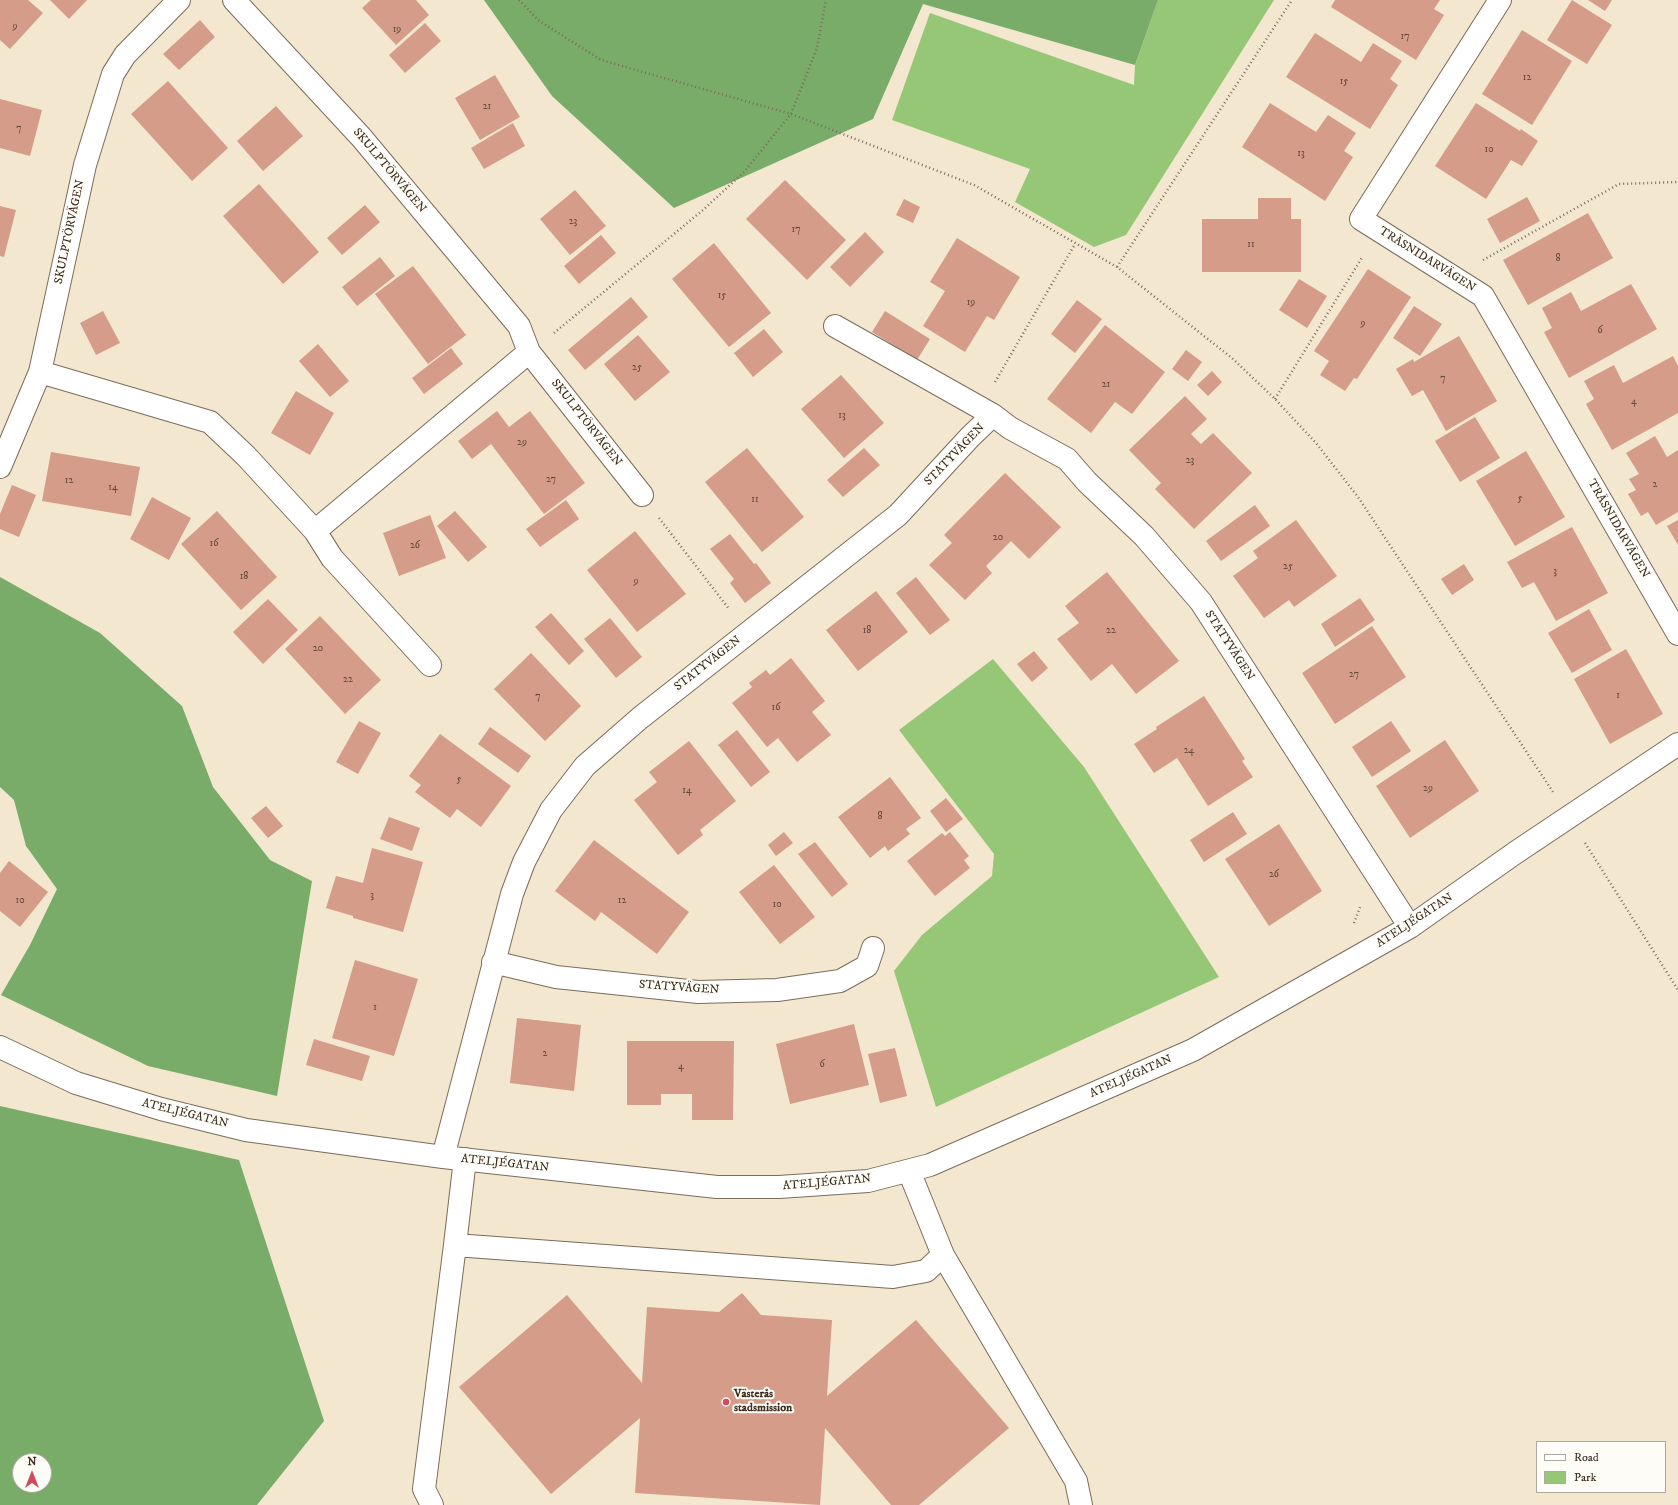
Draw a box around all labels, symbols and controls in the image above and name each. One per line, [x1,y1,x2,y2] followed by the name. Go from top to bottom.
[13,21,17,33] house number: 9
[393,24,401,36] house number: 19
[1401,31,1409,43] house number: 17
[1523,72,1531,84] house number: 12
[1340,76,1348,88] house number: 15
[483,101,491,113] house number: 21
[16,123,22,135] house number: 7
[349,126,429,216] street label: SKULPTÖRVÄGEN
[1484,144,1494,156] house number: 10
[1297,148,1305,160] house number: 13
[52,179,88,285] street label: SKULPTÖRVÄGEN
[569,216,577,228] house number: 23
[792,224,800,236] house number: 17
[1376,224,1478,296] street label: TRÄSNIDARVÄGEN
[1247,239,1255,251] house number: 11
[1555,253,1561,265] house number: 8
[718,290,726,302] house number: 15
[967,297,975,309] house number: 19
[1361,318,1365,330] house number: 9
[1597,325,1603,337] house number: 6
[632,362,642,374] house number: 25
[1440,373,1446,385] house number: 7
[548,377,624,469] street label: SKULPTÖRVÄGEN
[1102,379,1110,391] house number: 21
[1631,396,1637,408] house number: 4
[838,410,846,422] house number: 13
[922,421,988,489] street label: STATYVÄGEN
[517,437,527,449] house number: 29
[1186,455,1194,467] house number: 23
[546,474,556,486] house number: 27
[65,475,73,487] house number: 12
[1584,477,1652,581] street label: TRÄSNIDARVÄGEN
[1653,479,1657,491] house number: 2
[108,482,118,494] house number: 14
[1518,493,1522,505] house number: 5
[751,494,759,506] house number: 11
[993,532,1003,544] house number: 20
[210,538,218,550] house number: 16
[410,540,420,552] house number: 26
[1283,561,1293,573] house number: 25
[1553,566,1557,578] house number: 3
[240,571,248,583] house number: 18
[634,576,638,588] house number: 9
[1201,608,1257,684] street label: STATYVÄGEN
[863,625,871,637] house number: 18
[1106,625,1116,637] house number: 22
[672,634,744,694] street label: STATYVÄGEN
[313,643,323,655] house number: 20
[1349,669,1359,681] house number: 27
[343,674,353,686] house number: 22
[1616,690,1620,702] house number: 1
[535,691,541,703] house number: 7
[772,702,780,714] house number: 16
[1184,745,1194,757] house number: 24
[457,774,461,786] house number: 5
[1423,783,1433,795] house number: 29
[682,785,692,797] house number: 14
[877,811,883,823] house number: 8
[1269,869,1279,881] house number: 26
[370,890,374,902] house number: 3
[1374,891,1456,951] street label: ATELJÉGATAN
[15,895,25,907] house number: 10
[618,895,626,907] house number: 12
[772,899,782,911] house number: 10
[638,978,720,998] street label: STATYVÄGEN
[373,1002,377,1014] house number: 1
[543,1048,547,1060] house number: 2
[1088,1052,1174,1102] street label: ATELJÉGATAN
[819,1059,825,1071] house number: 6
[678,1061,684,1073] house number: 4
[140,1096,230,1132] street label: ATELJÉGATAN
[460,1152,550,1176] street label: ATELJÉGATAN
[782,1172,872,1194] street label: ATELJÉGATAN
[734,1388,792,1416] place label: Västerås stadsmission
[721,1397,731,1407] marker: Västerås stadsmission
[1536,1441,1666,1493] legend
[1574,1450,1599,1465] text: Road
[12,1453,52,1493] north arrow
[27,1455,37,1469] text: N
[1574,1470,1596,1485] text: Park

